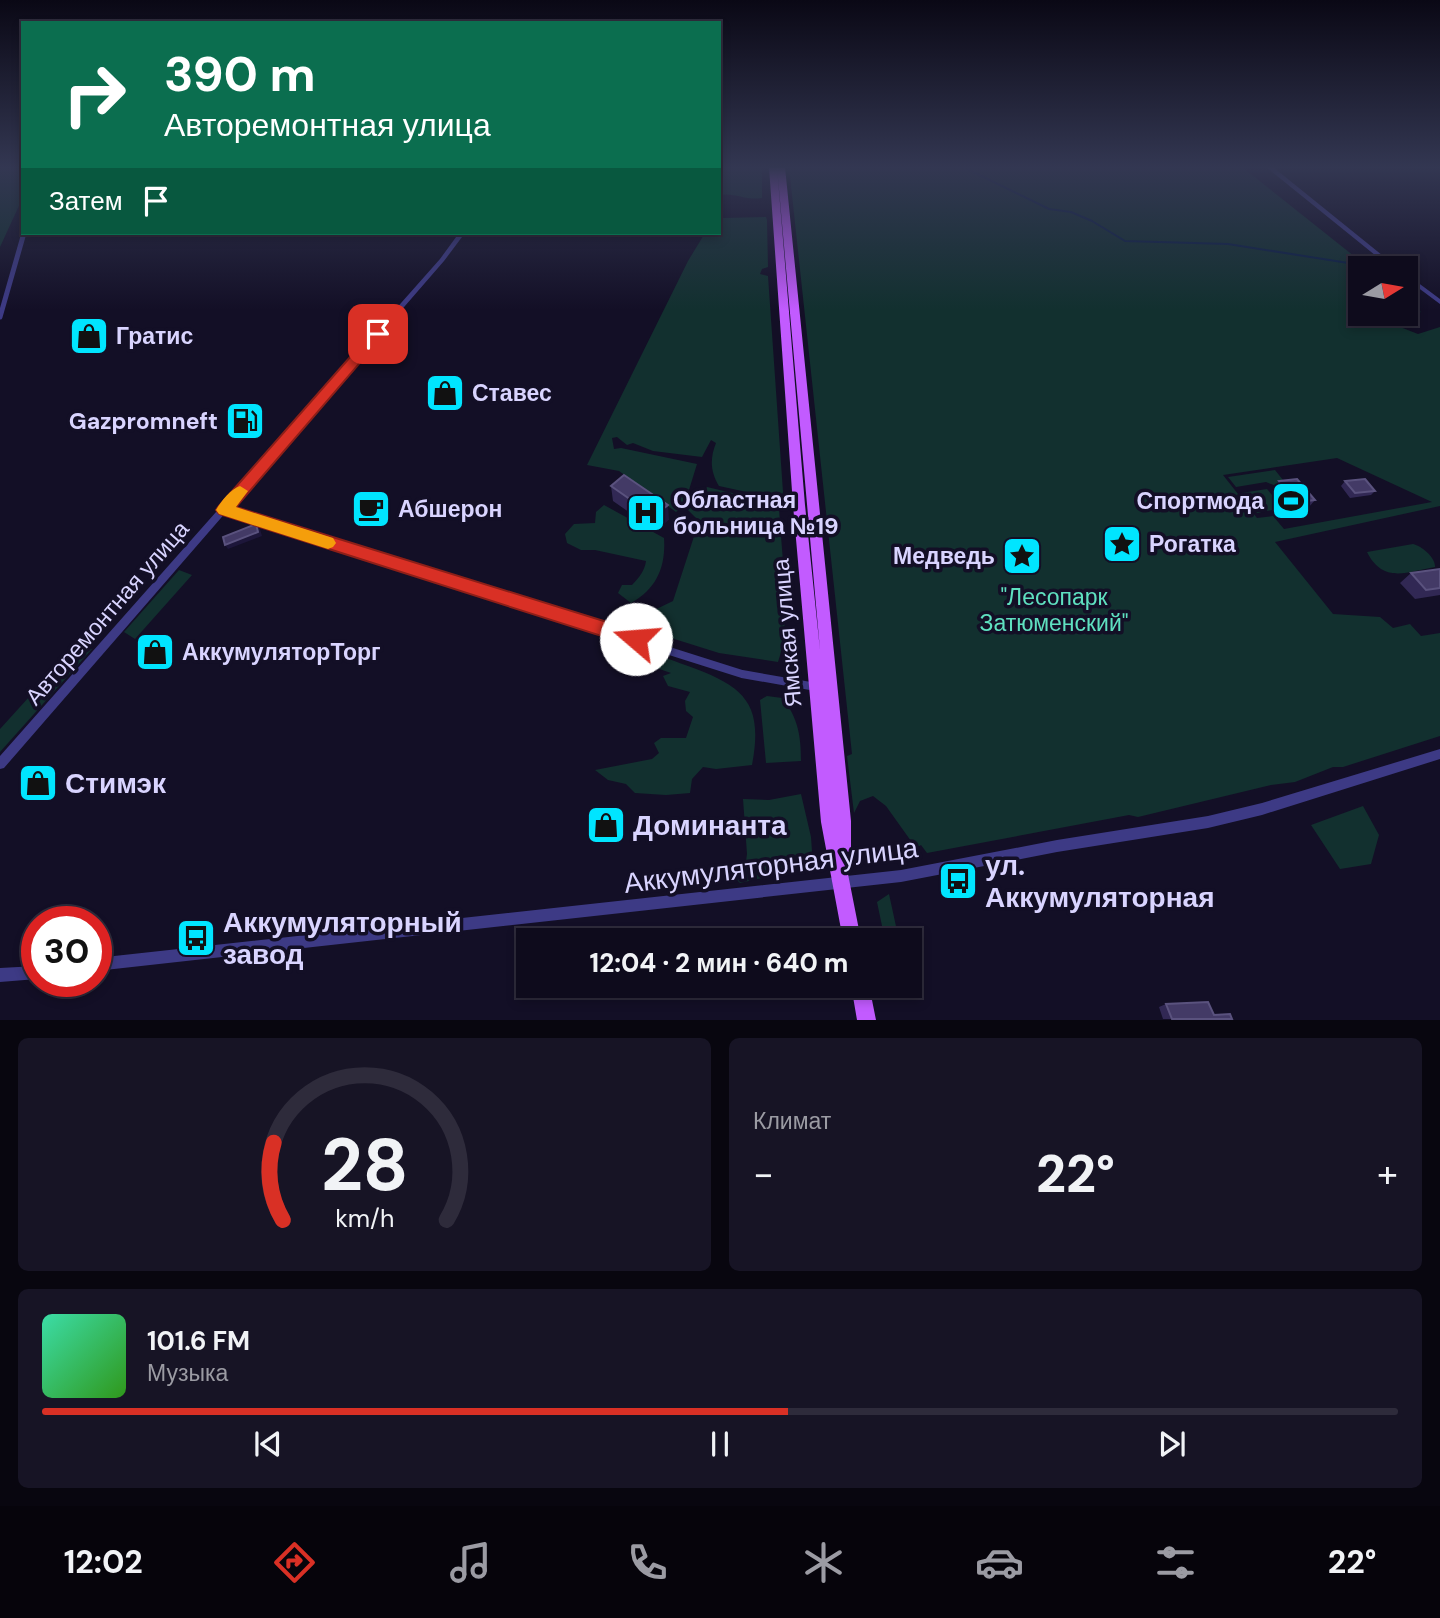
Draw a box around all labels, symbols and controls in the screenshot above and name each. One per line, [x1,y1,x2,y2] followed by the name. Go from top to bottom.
[164,42,316,106] text: 390 m
[49,49,140,140] icon: right
[164,104,491,146] text: Авторемонтная улица
[137,182,175,220] icon: arrive
[49,184,123,218] text: Затем
[1348,256,1418,326] north arrow
[1348,256,1418,326] map controls
[348,304,408,364] pin
[68,315,110,357] shop icon: Гратис
[359,315,397,353] icon: arrive
[116,321,193,351] place label: Гратис
[424,372,466,414] shop icon: Ставес
[472,378,552,408] place label: Ставес
[224,400,266,442] fuel station icon: Gazpromneft
[69,406,218,436] place label: Gazpromneft
[1270,480,1312,522] sports icon: Спортмода
[673,485,839,541] place label: Областная больница №19
[1137,486,1264,516] place label: Спортмода
[350,488,392,530] cafe icon: Абшерон
[625,492,667,534] hospital icon: Областная больница №19
[398,494,502,524] place label: Абшерон
[19,514,195,711] street label: Авторемонтная улица
[1101,523,1143,565] place icon: Рогатка
[1149,529,1236,559] place label: Рогатка
[1001,535,1043,577] place icon: Медведь
[893,541,995,571] place label: Медведь
[766,557,808,709] street label: Ямская улица
[980,582,1128,638] park label: "Лесопарк Затюменский"
[599,602,673,676] position arrow
[134,631,176,673] shop icon: АккумуляторТорг
[182,637,381,667] place label: АккумуляторТорг
[17,762,59,804] shop icon: Стимэк
[65,765,167,802] place label: Стимэк
[585,804,627,846] shop icon: Доминанта
[633,807,787,844] place label: Доминанта
[622,829,921,902] street label: Аккумуляторная улица
[985,847,1215,916] place label: ул. Аккумуляторная
[937,860,979,902] bus stop icon: ул. Аккумуляторная
[223,904,462,973] place label: Аккумуляторный завод
[21,906,112,997] speed limit sign: 30
[175,917,217,959] bus stop icon: Аккумуляторный завод
[590,946,848,980] text: 12:04 · 2 мин · 640 m
[753,1106,831,1136] text: Климат
[321,1119,408,1214] text: 28
[1036,1140,1115,1208] text: 22°
[753,1149,774,1199] text: −
[1377,1149,1398,1199] text: +
[335,1202,394,1235] text: km/h
[147,1324,250,1358] text: 101.6 FM
[147,1358,228,1388] text: Музыка
[249,1425,287,1463] icon: previous
[701,1425,739,1463] icon: pause
[1153,1425,1191,1463] icon: next
[270,1538,319,1587] icon: directions
[446,1538,495,1587] icon: music
[623,1538,672,1587] icon: phone
[799,1538,848,1587] icon: climate
[975,1538,1024,1587] icon: car
[1151,1538,1200,1587] icon: filters
[64,1541,143,1583] text: 12:02
[1328,1541,1376,1583] text: 22°

